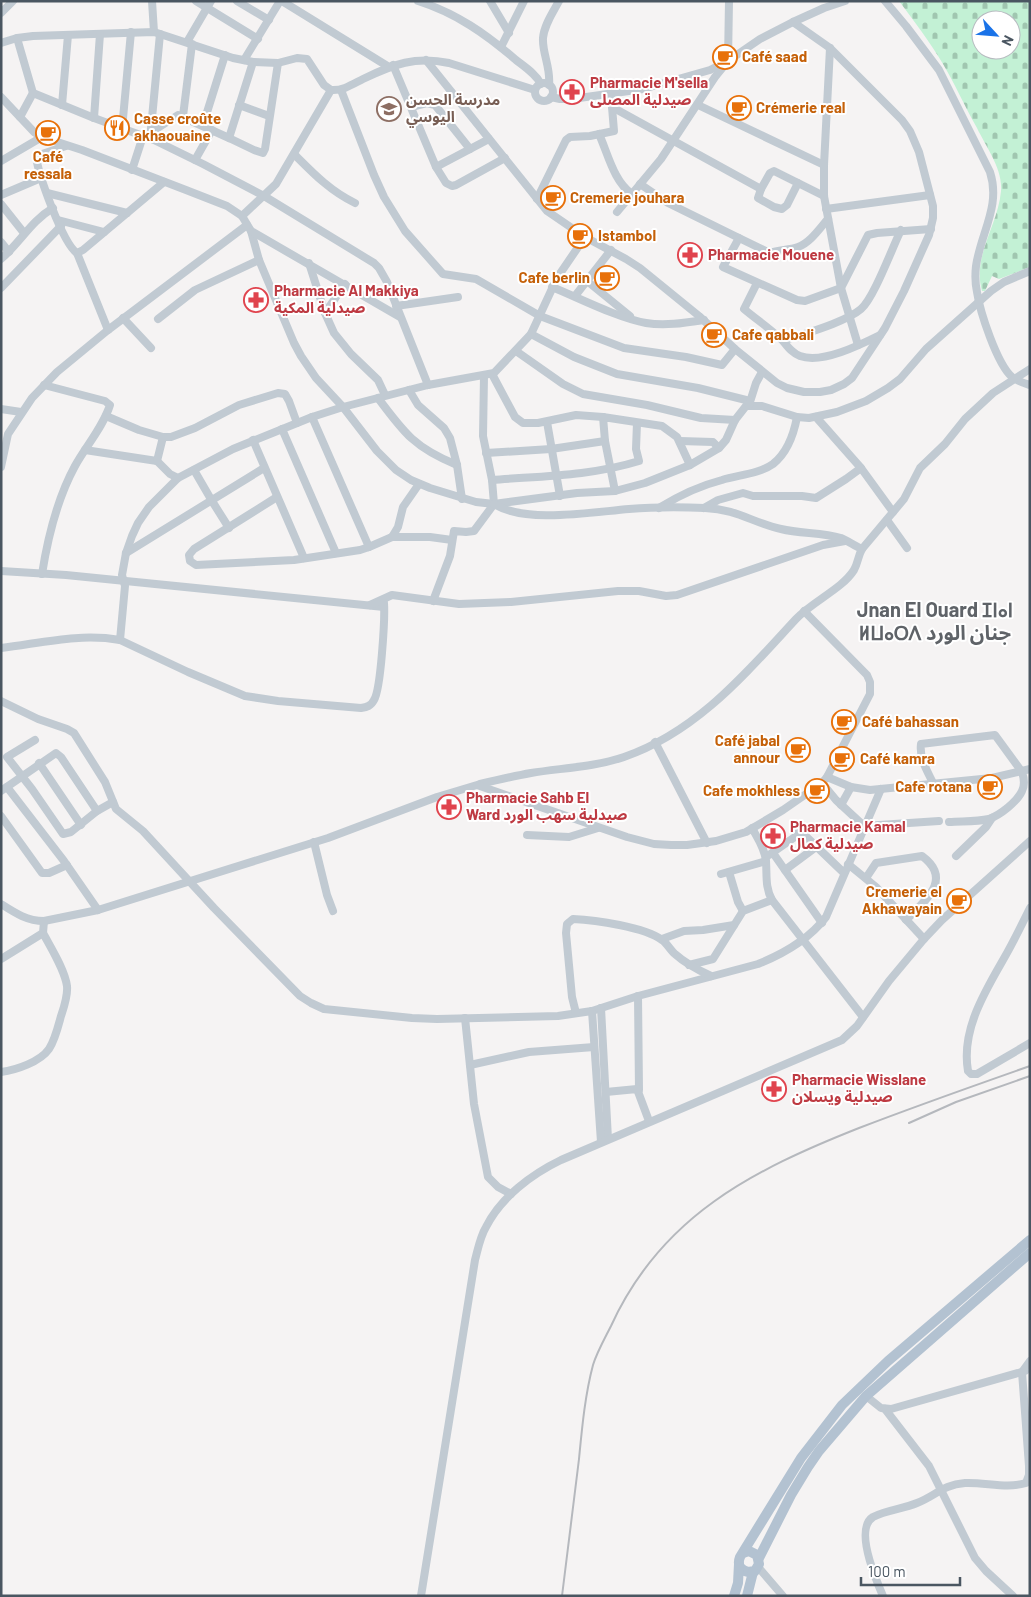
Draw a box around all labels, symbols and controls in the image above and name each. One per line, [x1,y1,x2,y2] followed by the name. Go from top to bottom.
[971,10,1021,60] north arrow
[998,33,1018,49] text: N
[712,44,738,70] cafe icon: Café saad
[742,47,807,65] place label: Café saad
[590,73,708,109] place label: Pharmacie M'sella صيدلية المصلى
[559,79,585,105] pharmacy icon: Pharmacie M'sella صيدلية المصلى
[406,90,500,128] place label: مدرسة الحسن اليوسي
[726,95,752,121] cafe icon: Crémerie real
[376,96,402,122] school or university icon: مدرسة الحسن اليوسي
[756,98,846,116] place label: Crémerie real
[134,109,221,144] place label: Casse croûte akhaouaine
[104,115,130,141] restaurant icon: Casse croûte akhaouaine
[35,120,61,146] cafe icon: Café ressala
[24,147,72,182] place label: Café ressala
[540,185,566,211] cafe icon: Cremerie jouhara
[570,188,684,206] place label: Cremerie jouhara
[567,223,593,249] cafe icon: Istambol
[598,226,656,244] place label: Istambol
[677,242,703,268] pharmacy icon: Pharmacie Mouene
[708,245,834,263] place label: Pharmacie Mouene
[594,265,620,291] cafe icon: Cafe berlin
[519,268,590,286] place label: Cafe berlin
[274,281,419,316] place label: Pharmacie Al Makkiya صيدلية المكية
[243,287,269,313] pharmacy icon: Pharmacie Al Makkiya صيدلية المكية
[701,322,727,348] cafe icon: Cafe qabbali
[732,325,814,343] place label: Cafe qabbali
[857,597,1013,645] district label: Jnan El Ouard ⵊⵏⴰⵏ ⵍⵡⴰⵔⴷ جنان الورد
[831,709,857,735] cafe icon: Café bahassan
[862,712,959,730] place label: Café bahassan
[715,731,780,766] place label: Café jabal annour
[785,737,811,763] cafe icon: Café jabal annour
[829,746,855,772] cafe icon: Café kamra
[860,749,935,767] place label: Café kamra
[977,774,1003,800] cafe icon: Cafe rotana
[895,777,972,795] place label: Cafe rotana
[804,778,830,804] cafe icon: Cafe mokhless
[703,781,800,799] place label: Cafe mokhless
[466,788,628,824] place label: Pharmacie Sahb El Ward صيدلية سهب الورد
[436,794,462,820] pharmacy icon: Pharmacie Sahb El Ward صيدلية سهب الورد
[790,817,906,853] place label: Pharmacie Kamal صيدلية كمال
[760,823,786,849] pharmacy icon: Pharmacie Kamal صيدلية كمال
[862,882,942,917] place label: Cremerie el Akhawayain
[946,888,972,914] cafe icon: Cremerie el Akhawayain
[792,1070,926,1106] place label: Pharmacie Wisslane صيدلية ويسلان
[761,1076,787,1102] pharmacy icon: Pharmacie Wisslane صيدلية ويسلان
[861,1554,960,1586] scale bar
[868,1562,906,1580] text: 100 m

